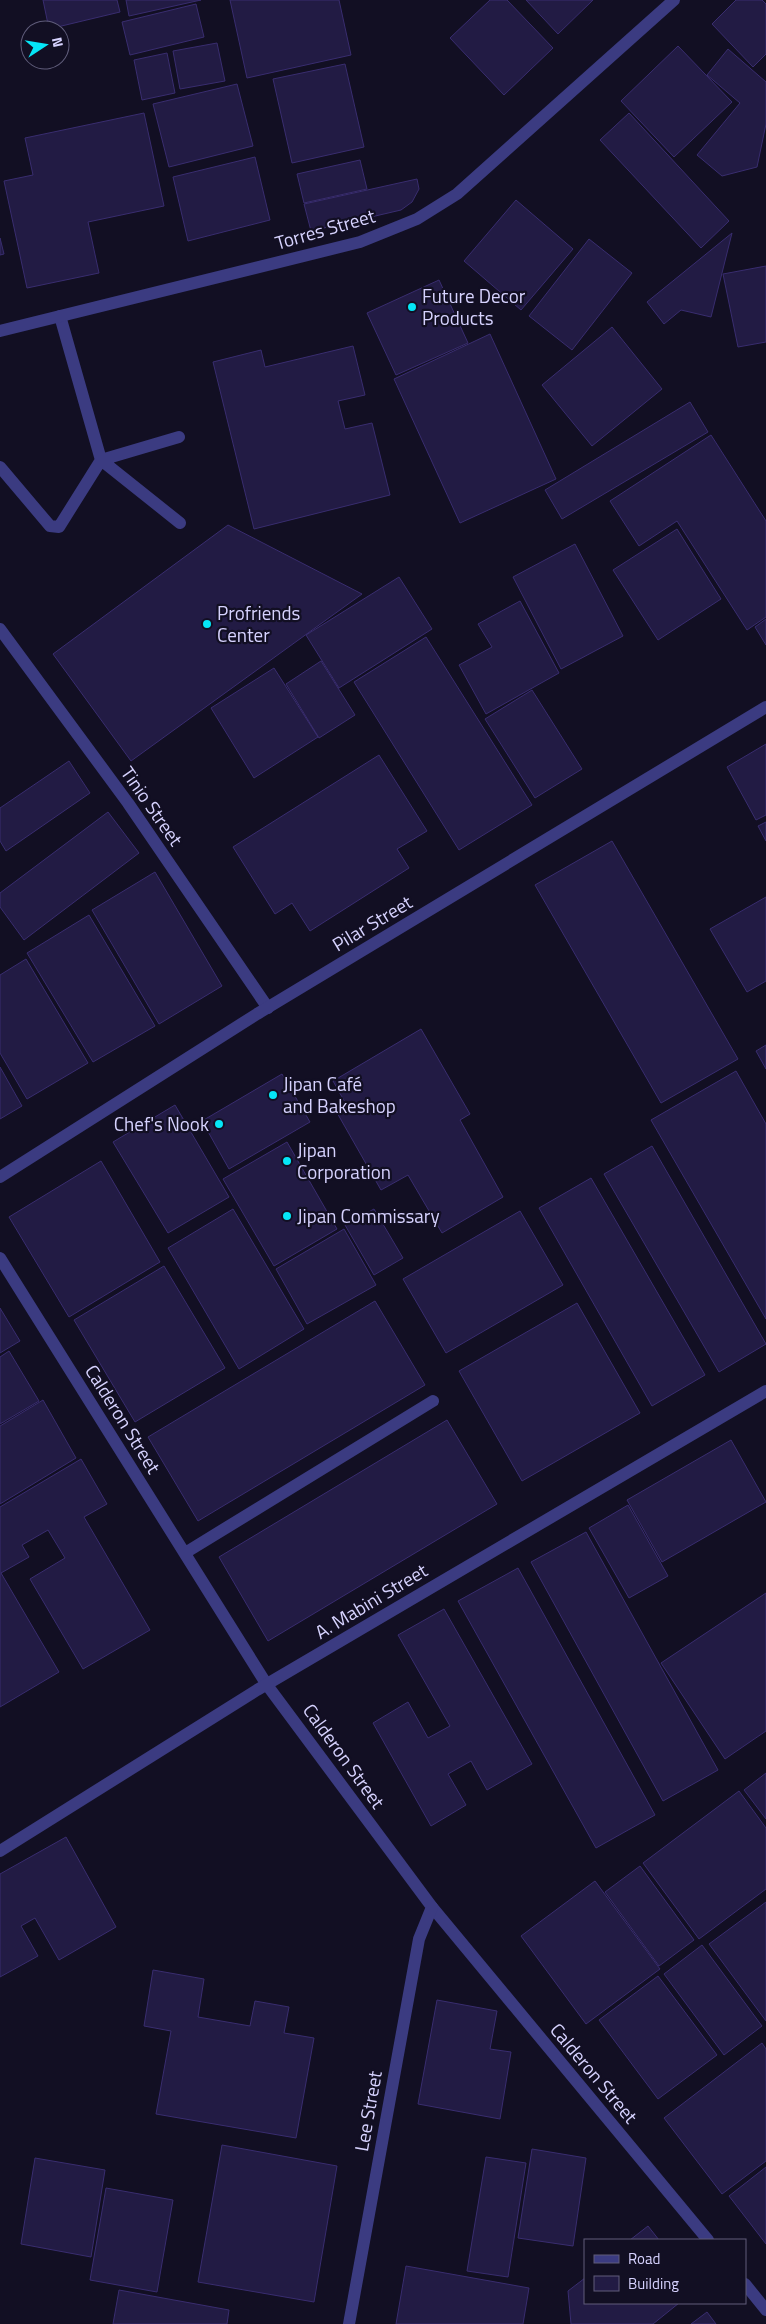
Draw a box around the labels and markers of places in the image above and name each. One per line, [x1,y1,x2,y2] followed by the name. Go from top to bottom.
[422,281,526,332] place label: Future Decor Products
[406,301,418,313] marker: Future Decor Products
[217,598,301,649] place label: Profriends Center
[201,618,213,630] marker: Profriends Center
[283,1069,396,1120] place label: Jipan Café and Bakeshop
[267,1089,279,1101] marker: Jipan Café and Bakeshop
[114,1109,209,1138] place label: Chef's Nook
[213,1118,225,1130] marker: Chef's Nook
[297,1135,391,1186] place label: Jipan Corporation
[281,1155,293,1167] marker: Jipan Corporation
[297,1201,440,1230] place label: Jipan Commissary
[281,1210,293,1222] marker: Jipan Commissary

